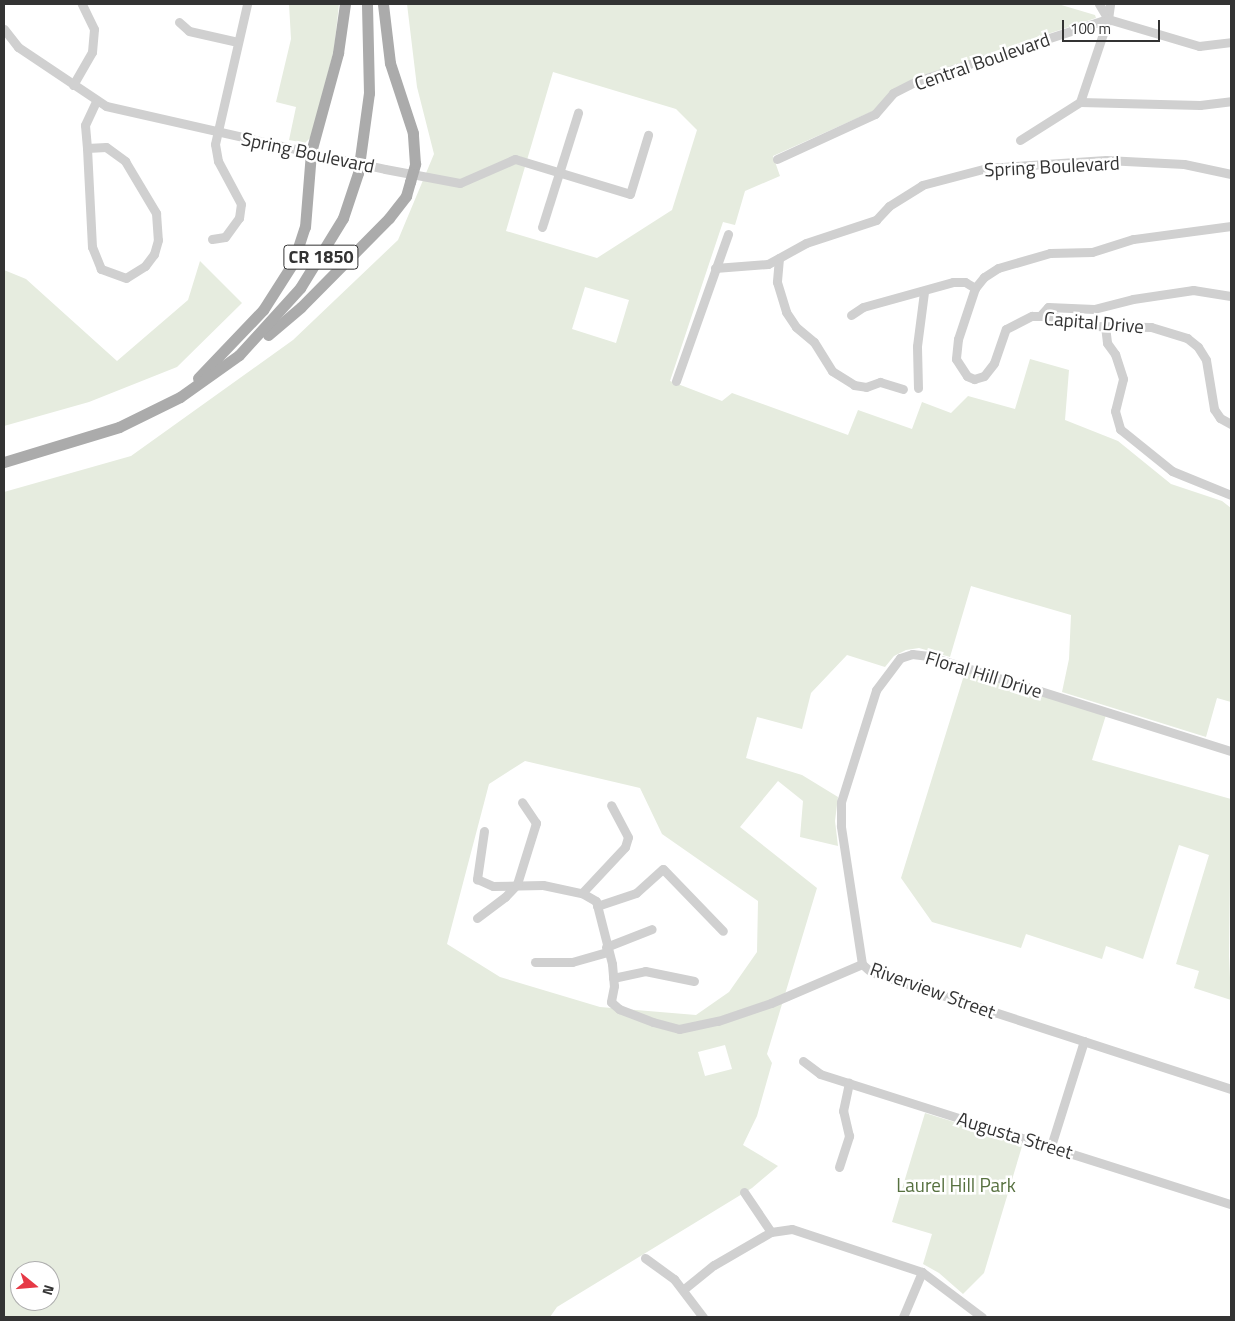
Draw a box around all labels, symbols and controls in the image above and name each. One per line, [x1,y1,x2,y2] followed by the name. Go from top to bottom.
[1065,10,1162,42] scale bar
[1070,17,1111,40] text: 100 m
[911,27,1053,95] street label: Central Boulevard
[239,127,377,177] street label: Spring Boulevard
[984,151,1120,181] street label: Spring Boulevard
[282,242,360,272] road number: CR 1850
[1043,306,1145,338] street label: Capital Drive
[923,645,1045,703] street label: Floral Hill Drive
[867,957,999,1023] street label: Riverview Street
[955,1107,1075,1163] street label: Augusta Street
[896,1174,1016,1196] park label: Laurel Hill Park
[10,1261,60,1311] north arrow
[37,1283,60,1298] text: N

